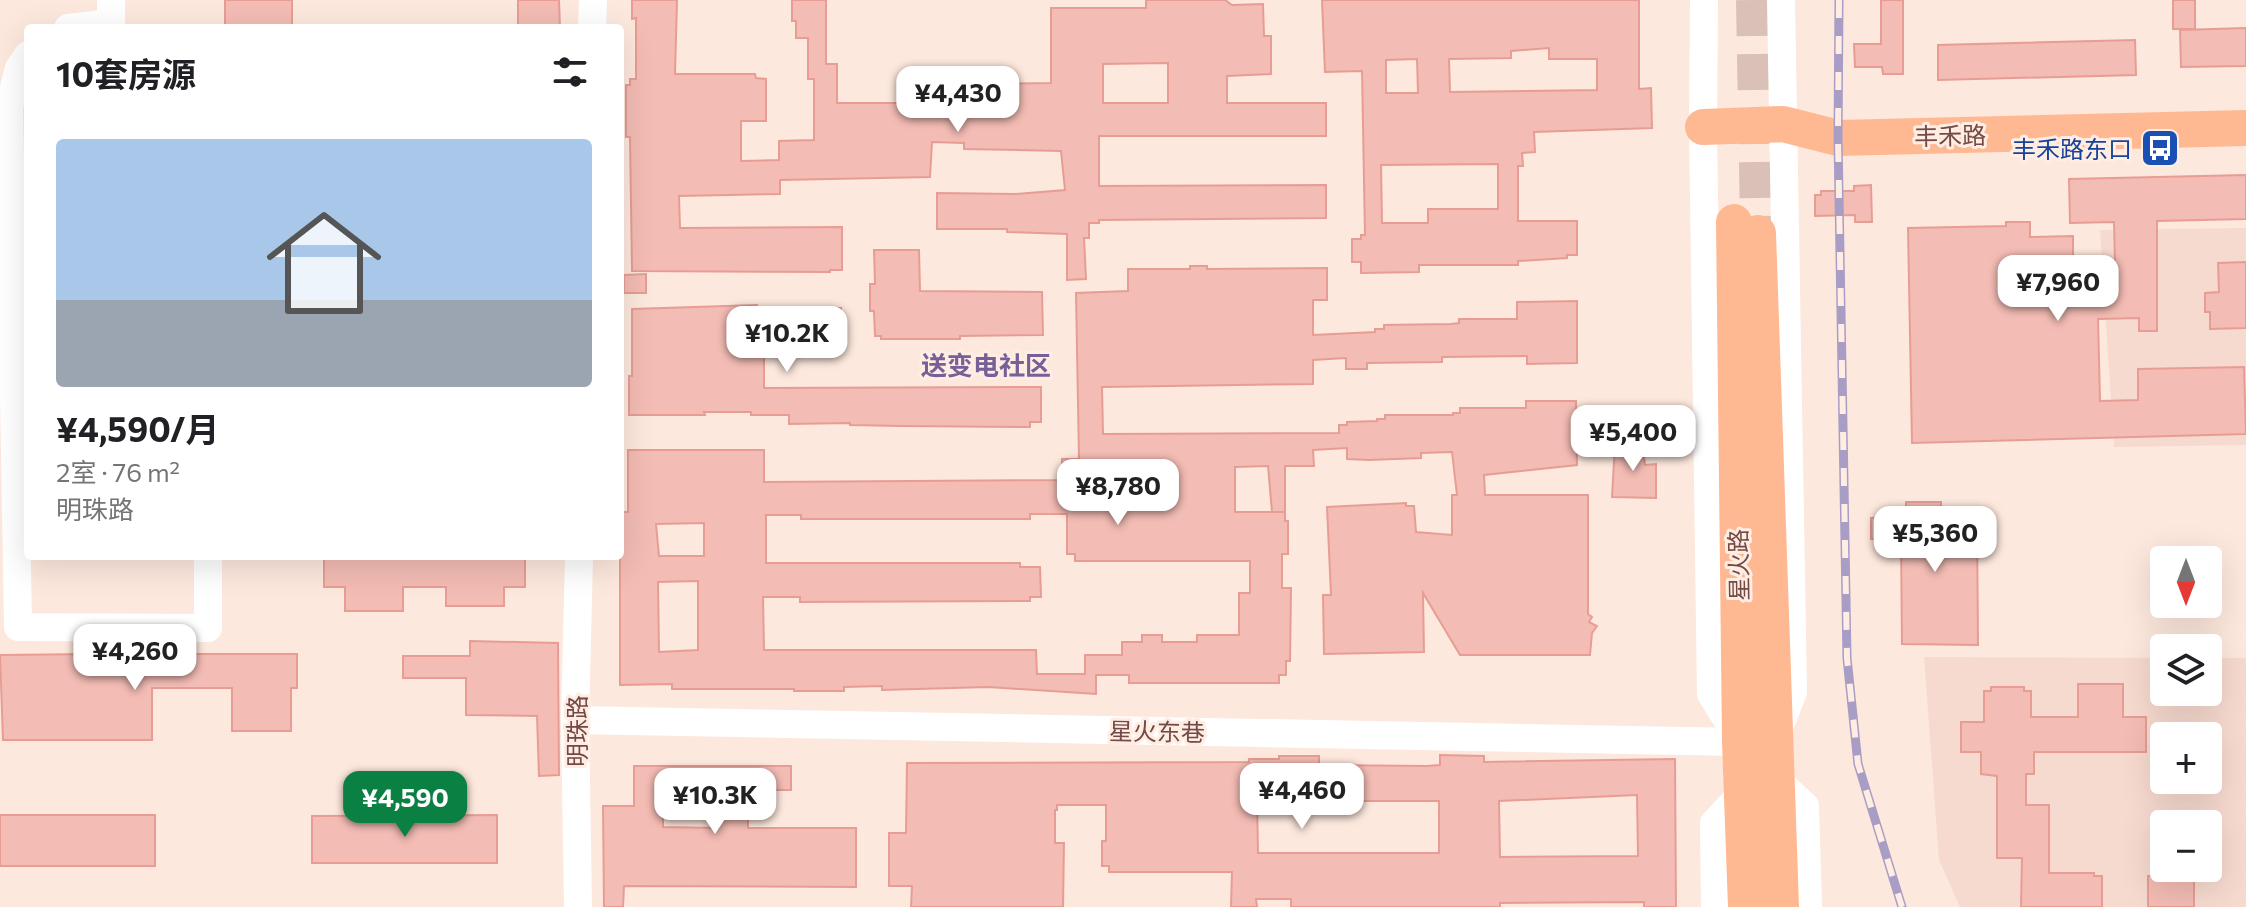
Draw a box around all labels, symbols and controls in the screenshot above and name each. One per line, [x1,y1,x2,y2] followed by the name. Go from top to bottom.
[548,50,592,94] icon: filters
[56,52,196,94] text: 10套房源
[893,66,1023,134] pin: ¥4,430
[914,76,1002,107] text: ¥4,430
[1914,120,1986,150] street label: 丰禾路
[2139,127,2181,169] bus stop icon: 丰禾路东口
[2012,134,2132,163] place label: 丰禾路东口
[252,191,396,335] icon: home
[1993,255,2123,323] pin: ¥7,960
[2016,265,2100,296] text: ¥7,960
[722,306,852,374] pin: ¥10.2K
[744,316,830,347] text: ¥10.2K
[921,349,1051,380] district label: 送变电社区
[1568,405,1698,473] pin: ¥5,400
[56,407,219,449] text: ¥4,590/月
[1589,415,1677,446] text: ¥5,400
[56,456,180,487] text: 2室 · 76 m²
[1053,459,1183,527] pin: ¥8,780
[1075,469,1161,500] text: ¥8,780
[56,493,134,524] text: 明珠路
[1870,506,2000,574] pin: ¥5,360
[1892,516,1978,547] text: ¥5,360
[1723,529,1753,601] street label: 星火路
[2150,546,2222,618] north arrow
[2150,546,2222,882] map controls
[70,624,200,692] pin: ¥4,260
[91,634,179,665] text: ¥4,260
[2150,634,2222,706] button: layers
[562,695,591,767] street label: 明珠路
[1109,716,1205,746] street label: 星火东巷
[2150,722,2222,794] button: +
[1237,763,1367,831] pin: ¥4,460
[650,768,780,836] pin: ¥10.3K
[340,771,470,839] pin: ¥4,590
[1258,773,1346,804] text: ¥4,460
[672,778,758,809] text: ¥10.3K
[361,781,449,812] text: ¥4,590
[2150,810,2222,882] button: −

